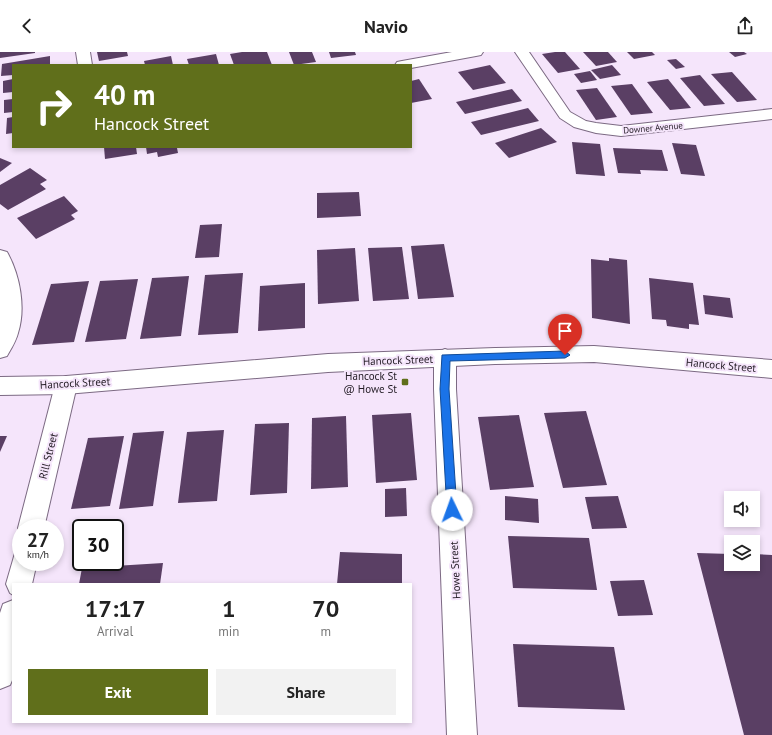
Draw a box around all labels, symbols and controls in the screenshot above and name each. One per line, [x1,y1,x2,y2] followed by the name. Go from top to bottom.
[16,15,38,37] icon: back
[364,15,408,38] text: Navio
[734,15,756,37] icon: share
[94,76,155,113] text: 40 m
[28,80,80,132] icon: right
[94,112,209,135] text: Hancock Street
[623,119,684,136] street label: Downer Avenue
[548,314,582,355] pin
[554,320,576,342] icon: arrive
[363,352,434,368] street label: Hancock Street
[685,355,757,375] street label: Hancock Street
[343,369,397,396] place label: Hancock St @ Howe St
[39,374,111,392] street label: Hancock Street
[400,377,410,387] marker: Hancock St @ Howe St
[36,431,61,480] street label: Rill Street
[431,489,473,531] position arrow
[724,491,760,571] map controls
[724,491,760,527] button: sound
[72,519,124,571] speed limit sign: 30
[27,527,49,553] text: 27
[724,535,760,571] button: layers
[446,541,464,599] street label: Howe Street
[27,548,49,561] text: km/h
[85,593,146,624] text: 17:17
[222,593,236,624] text: 1
[312,593,339,624] text: 70
[97,623,133,640] text: Arrival
[218,623,239,640] text: min
[320,623,331,640] text: m
[28,669,208,715] button: Exit
[216,669,396,715] button: Share

